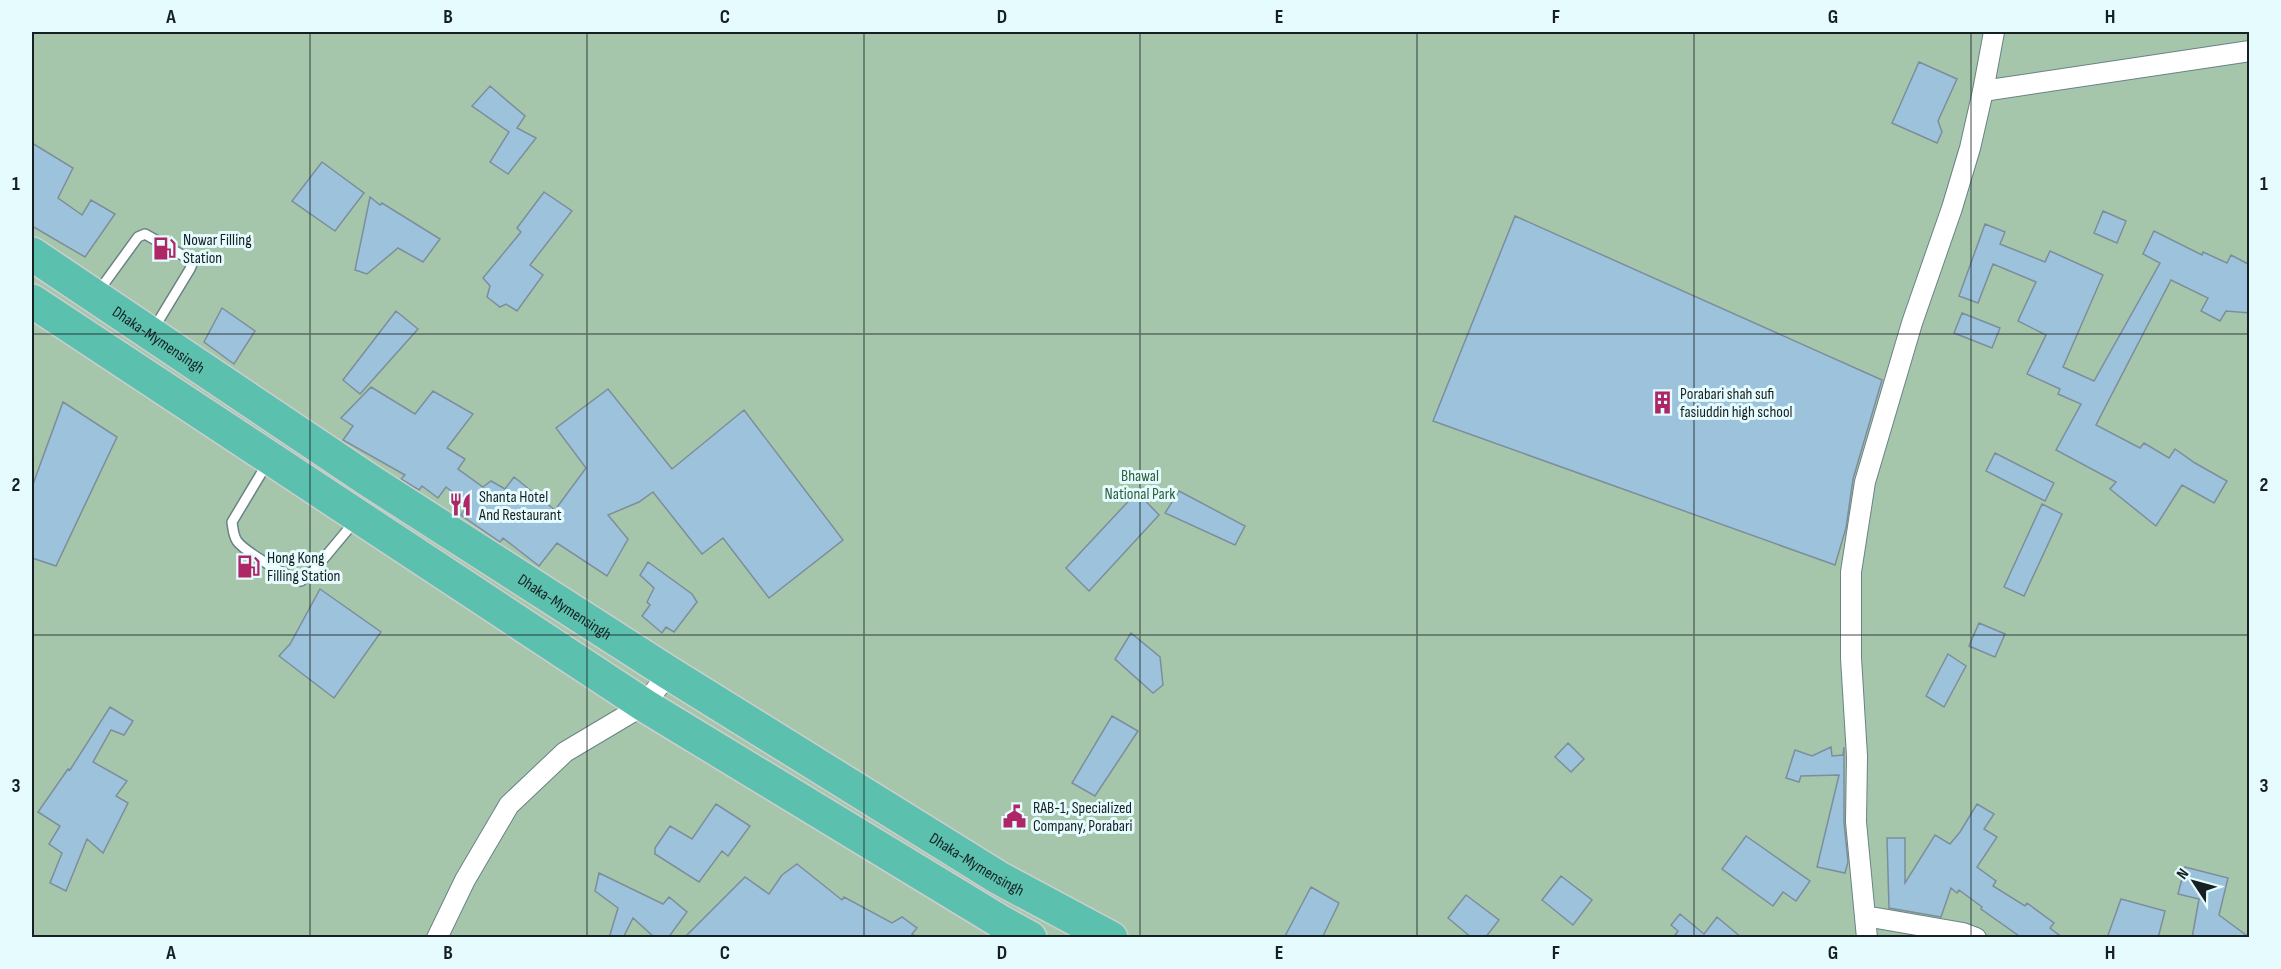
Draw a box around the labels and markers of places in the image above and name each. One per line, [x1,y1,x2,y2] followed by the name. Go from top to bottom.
[183,231,252,268] place label: Nowar Filling Station
[152,235,178,261] fuel station icon: Nowar Filling Station
[1680,385,1793,422] place label: Porabari shah sufi fasiuddin high school
[1649,389,1675,415] building icon: Porabari shah sufi fasiuddin high school
[478,488,562,525] place label: Shanta Hotel And Restaurant
[448,492,474,518] restaurant icon: Shanta Hotel And Restaurant
[267,549,340,586] place label: Hong Kong Filling Station
[236,553,262,579] fuel station icon: Hong Kong Filling Station
[1033,799,1133,836] place label: RAB-1, Specialized Company, Porabari
[1002,803,1028,829] public building icon: RAB-1, Specialized Company, Porabari

